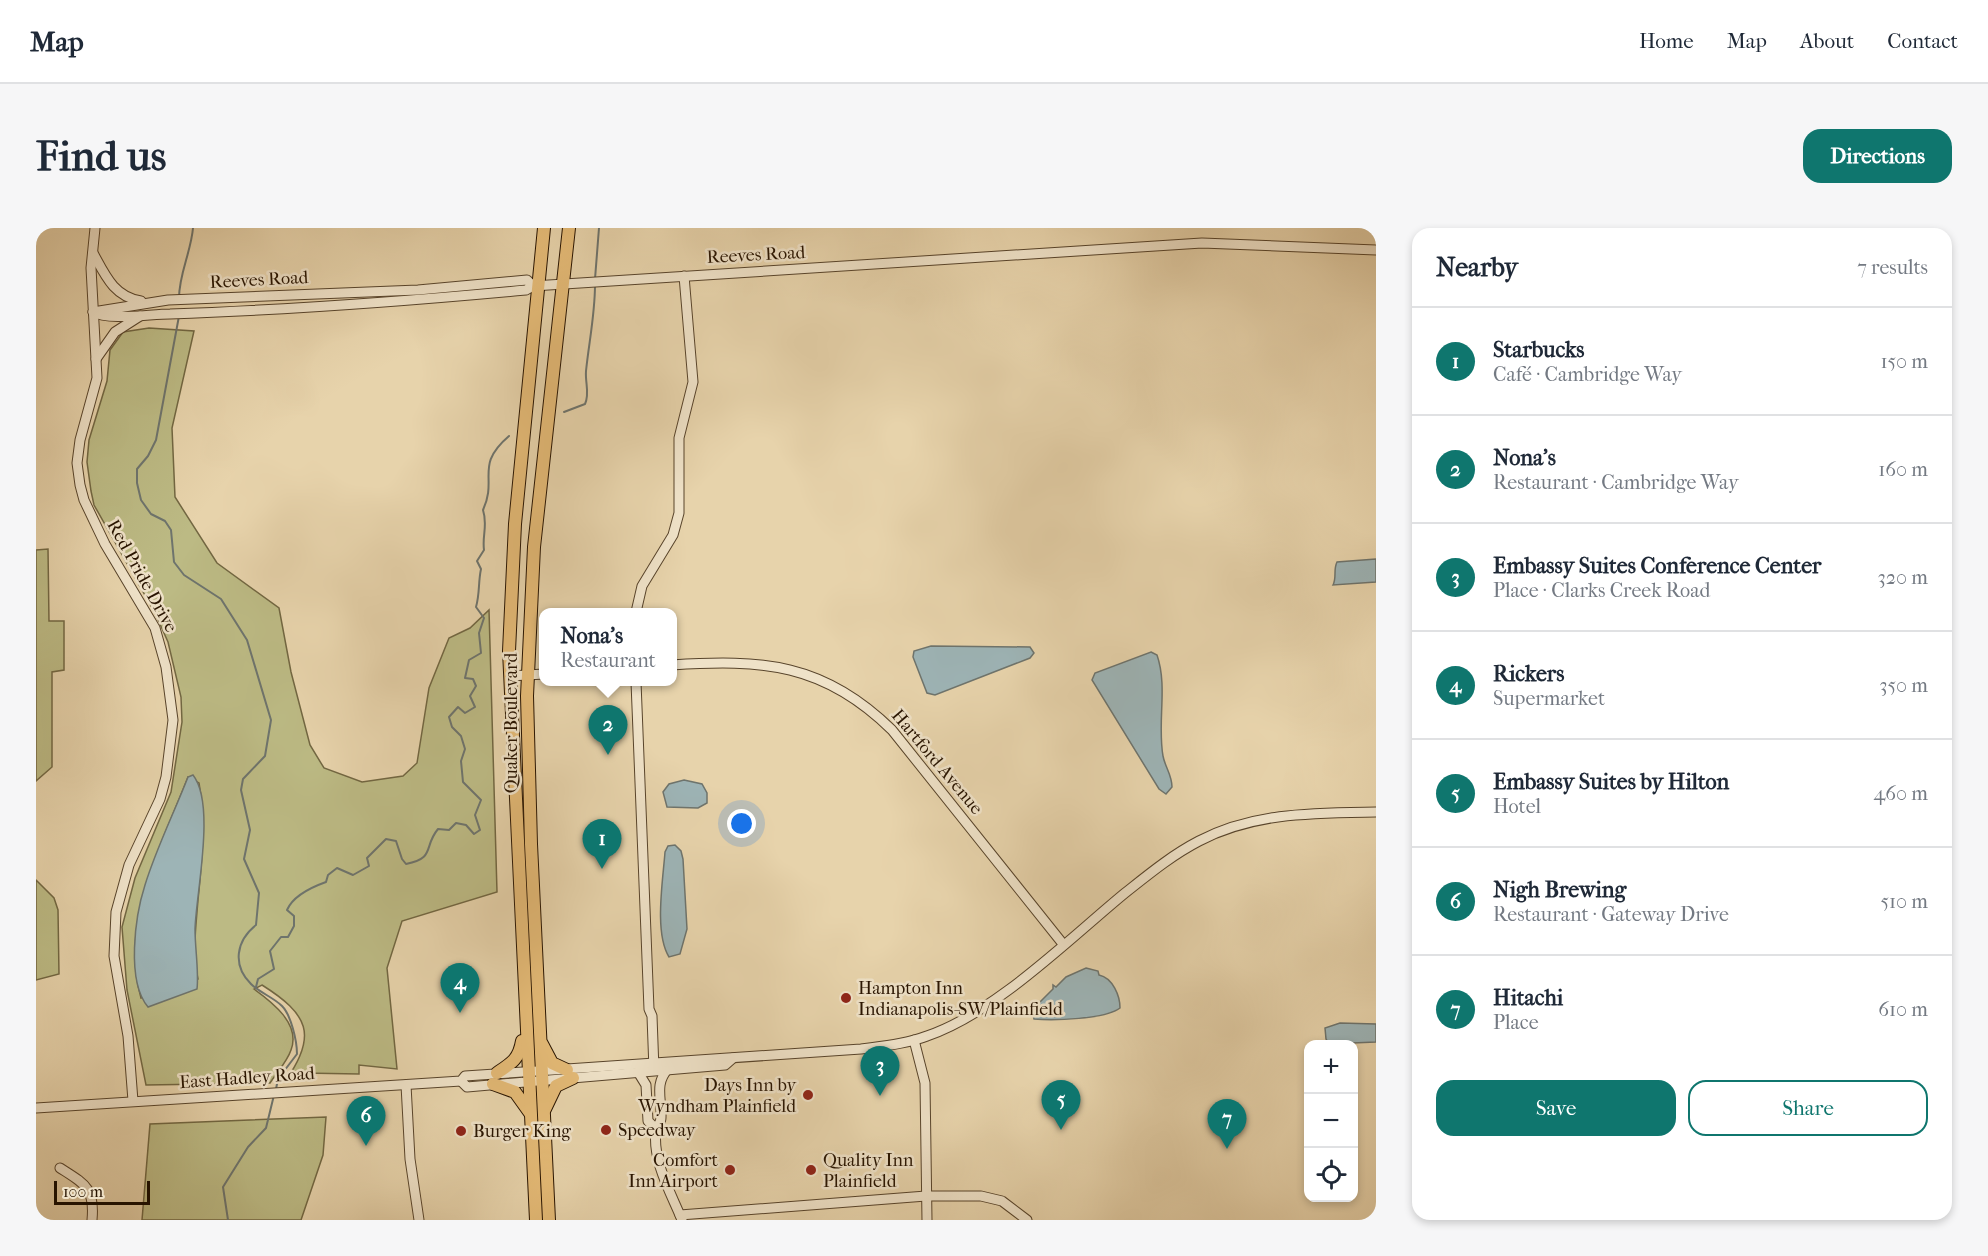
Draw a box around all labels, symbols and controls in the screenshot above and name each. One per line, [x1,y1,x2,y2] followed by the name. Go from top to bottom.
[30,25,84,58] text: Map
[1639,29,1694,53] text: Home
[1727,29,1767,53] text: Map
[1800,29,1854,53] text: About
[1887,29,1958,53] text: Contact
[1803,129,1952,183] button: Directions
[36,132,166,181] text: Find us
[706,242,806,268] street label: Reeves Road
[1436,252,1518,283] text: Nearby
[1857,256,1928,279] text: 7 results
[209,267,309,293] street label: Reeves Road
[1493,337,1584,363] text: Starbucks
[1452,350,1459,373] text: 1
[1880,350,1928,373] text: 150 m
[1493,363,1682,386] text: Café · Cambridge Way
[1493,445,1556,471] text: Nona's
[1450,458,1461,481] text: 2
[1878,458,1928,481] text: 160 m
[1493,471,1739,494] text: Restaurant · Cambridge Way
[102,516,182,636] street label: Red Pride Drive
[1493,553,1821,579] text: Embassy Suites Conference Center
[1451,566,1460,589] text: 3
[1878,566,1928,589] text: 320 m
[1493,579,1710,602] text: Place · Clarks Creek Road
[539,608,677,686] popup
[560,623,623,649] text: Nona's
[560,649,656,672] text: Restaurant
[501,652,522,793] street label: Quaker Boulevard
[1493,661,1564,687] text: Rickers
[1450,674,1461,697] text: 4
[1879,674,1928,697] text: 350 m
[1493,687,1605,710] text: Supermarket
[887,705,987,819] street label: Hartford Avenue
[588,706,628,755] pin: 2
[1493,769,1729,795] text: Embassy Suites by Hilton
[1451,782,1460,805] text: 5
[1873,782,1928,805] text: 460 m
[1493,795,1541,818] text: Hotel
[727,809,756,838] your location
[582,820,622,869] pin: 1
[1493,877,1626,903] text: Nigh Brewing
[1450,890,1461,913] text: 6
[1880,890,1928,913] text: 510 m
[1493,903,1729,926] text: Restaurant · Gateway Drive
[440,964,480,1013] pin: 4
[858,978,1063,1020] place label: Hampton Inn Indianapolis-SW/Plainfield
[1493,985,1563,1011] text: Hitachi
[839,991,853,1005] marker: Hampton Inn Indianapolis-SW/Plainfield
[1451,998,1460,1021] text: 7
[1878,998,1928,1021] text: 610 m
[1493,1011,1539,1034] text: Place
[1304,1040,1358,1202] map controls
[1304,1040,1358,1094] button: +
[860,1046,900,1096] pin: 3
[179,1063,316,1093] street label: East Hadley Road
[637,1075,797,1117] place label: Days Inn by Wyndham Plainfield
[1042,1080,1080,1130] pin: 5
[1436,1080,1676,1136] button: Save
[1688,1080,1928,1136] button: Share
[801,1088,815,1102] marker: Days Inn by Wyndham Plainfield
[1304,1094,1358,1148] button: −
[346,1096,386,1146] pin: 6
[1208,1100,1246,1149] pin: 7
[618,1120,697,1141] place label: Speedway
[473,1121,571,1142] place label: Burger King
[599,1123,613,1137] marker: Speedway
[454,1124,468,1138] marker: Burger King
[1304,1148,1358,1202] button: locate
[628,1150,719,1192] place label: Comfort Inn Airport
[823,1150,914,1192] place label: Quality Inn Plainfield
[723,1163,737,1177] marker: Comfort Inn Airport
[804,1163,818,1177] marker: Quality Inn Plainfield
[54,1178,150,1206] scale bar
[63,1182,103,1201] text: 100 m

